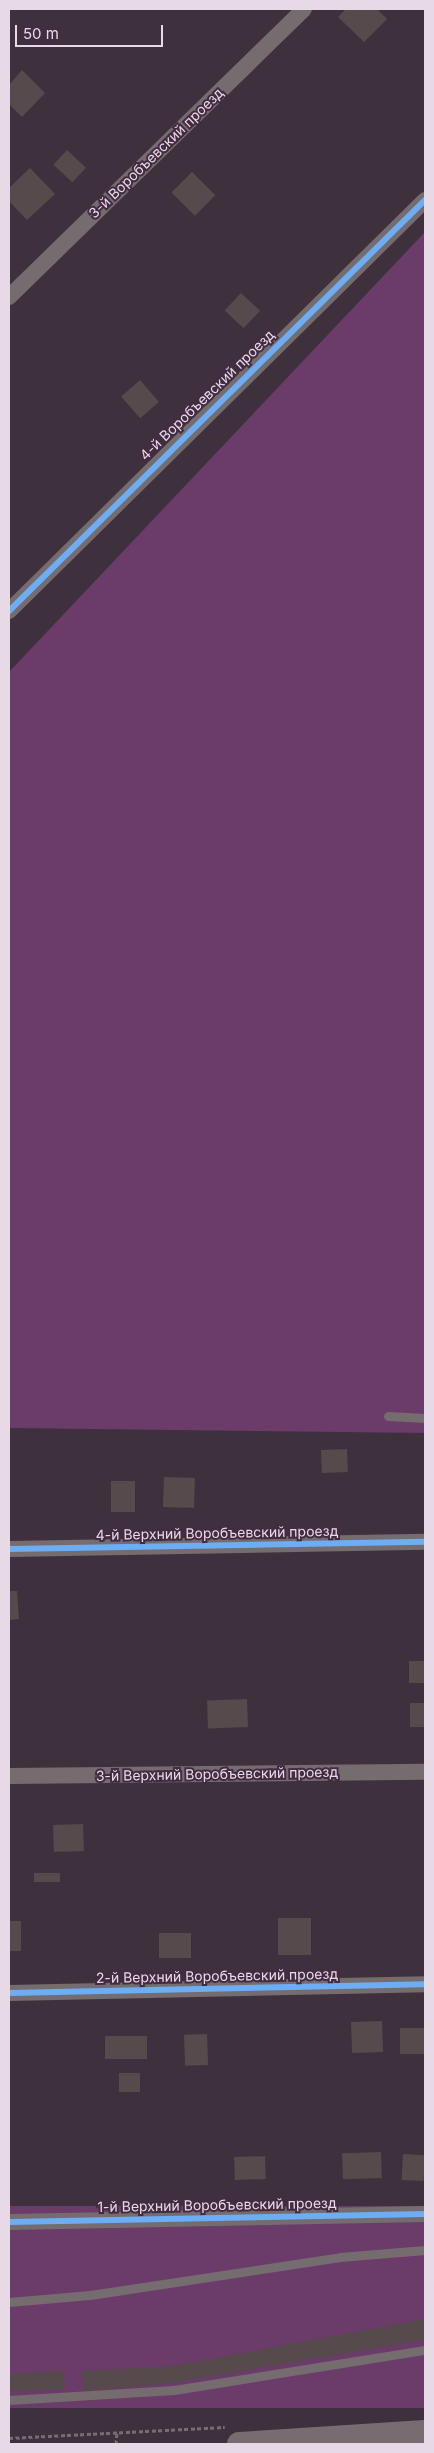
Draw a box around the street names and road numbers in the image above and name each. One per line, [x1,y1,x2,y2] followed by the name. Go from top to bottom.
[85,84,227,222] street label: 3-й Воробъевский проезд
[136,326,278,464] street label: 4-й Воробъевский проезд
[96,1522,338,1544] street label: 4-й Верхний Воробъевский проезд
[96,1763,338,1785] street label: 3-й Верхний Воробъевский проезд
[96,1965,338,1987] street label: 2-й Верхний Воробъевский проезд
[97,2195,337,2215] street label: 1-й Верхний Воробъевский проезд

